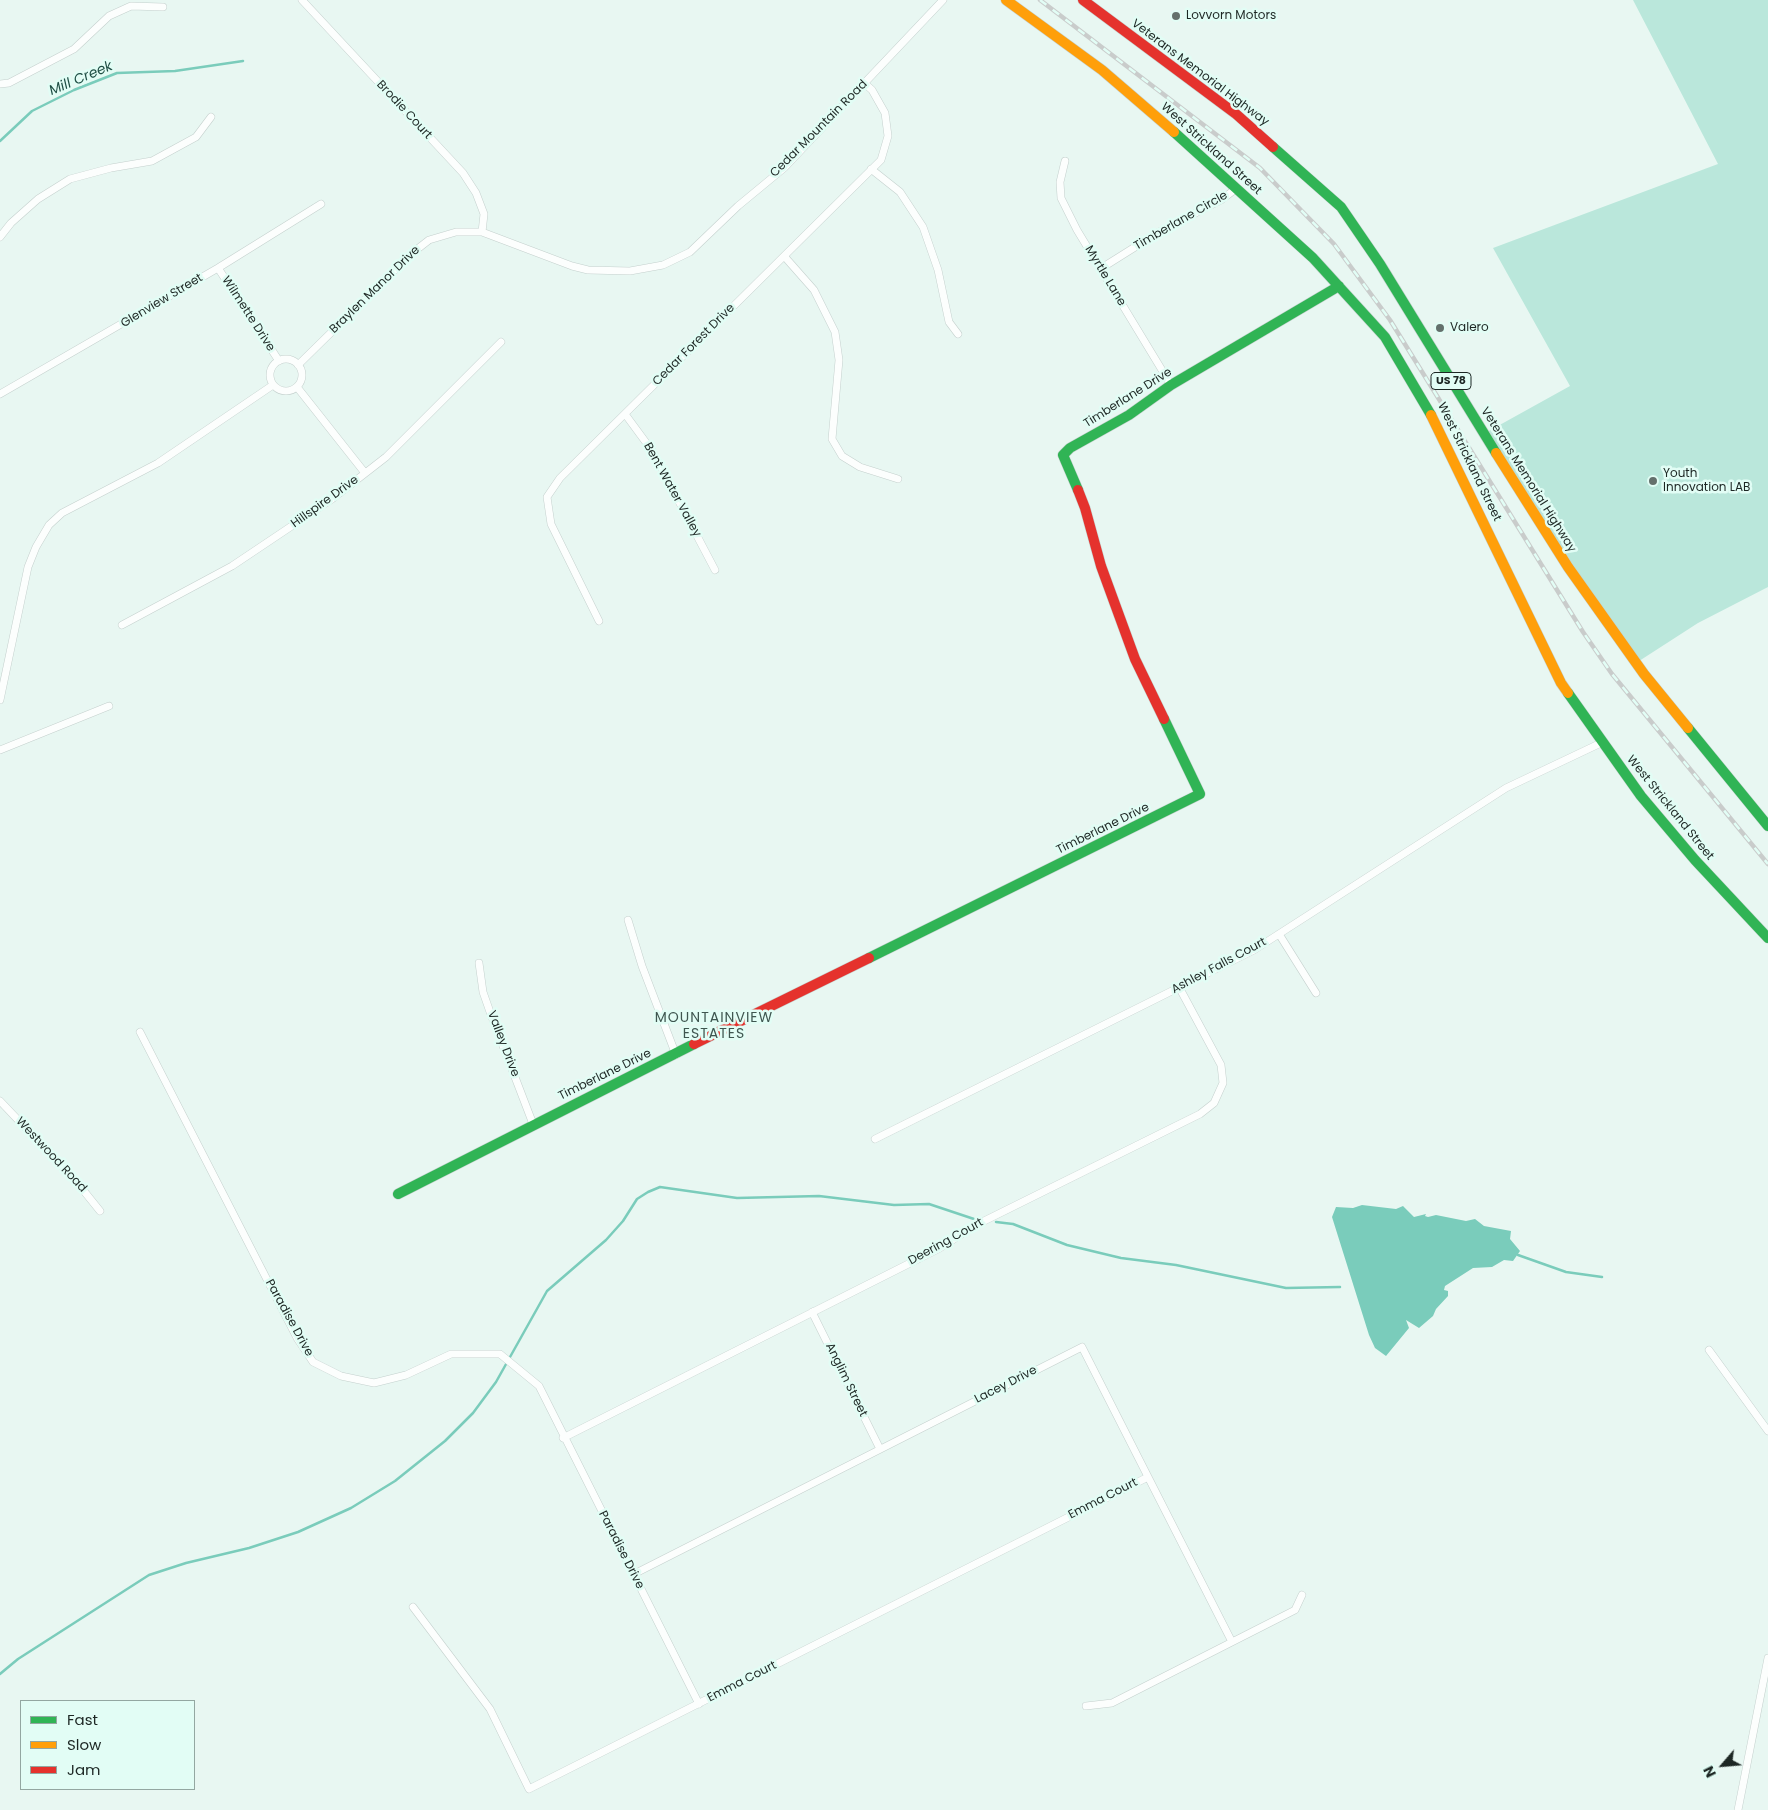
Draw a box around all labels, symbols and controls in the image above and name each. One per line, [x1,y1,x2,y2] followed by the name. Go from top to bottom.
[1186,9,1276,23] place label: Lovvorn Motors
[1170,10,1182,22] marker: Lovvorn Motors
[1128,17,1272,129] street label: Veterans Memorial Highway
[47,58,115,100] water label: Mill Creek
[767,77,871,181] street label: Cedar Mountain Road
[373,78,435,142] street label: Brodie Court
[1158,100,1264,198] street label: West Strickland Street
[1132,188,1230,254] street label: Timberlane Circle
[327,243,423,337] street label: Braylen Manor Drive
[1081,243,1129,309] street label: Myrtle Lane
[119,271,205,331] street label: Glenview Street
[218,274,278,354] street label: Wilmette Drive
[650,301,738,389] street label: Cedar Forest Drive
[1450,321,1489,335] place label: Valero
[1434,322,1446,334] marker: Valero
[1081,365,1175,431] street label: Timberlane Drive
[1431,372,1471,390] road number: US 78
[1434,400,1504,524] street label: West Strickland Street
[1477,405,1579,555] street label: Veterans Memorial Highway
[640,440,704,540] street label: Bent Water Valley
[1663,467,1750,495] place label: Youth Innovation LAB
[289,473,361,531] street label: Hillspire Drive
[1647,475,1659,487] marker: Youth Innovation LAB
[1623,753,1717,863] street label: West Strickland Street
[1054,800,1152,858] street label: Timberlane Drive
[1169,935,1269,997] street label: Ashley Falls Court
[484,1009,522,1079] street label: Valley Drive
[653,1010,775,1042] district label: MOUNTAINVIEW ESTATES
[556,1046,654,1104] street label: Timberlane Drive
[12,1114,90,1196] street label: Westwood Road
[906,1216,986,1268] street label: Deering Court
[262,1277,316,1359] street label: Paradise Drive
[822,1341,870,1419] street label: Anglim Street
[972,1363,1040,1407] street label: Lacey Drive
[1066,1475,1140,1523] street label: Emma Court
[595,1509,647,1591] street label: Paradise Drive
[705,1658,779,1706] street label: Emma Court
[20,1700,195,1790] legend
[67,1709,98,1730] text: Fast
[67,1734,101,1755] text: Slow
[1698,1740,1748,1790] north arrow
[67,1759,101,1780] text: Jam
[1698,1763,1721,1781] text: N

